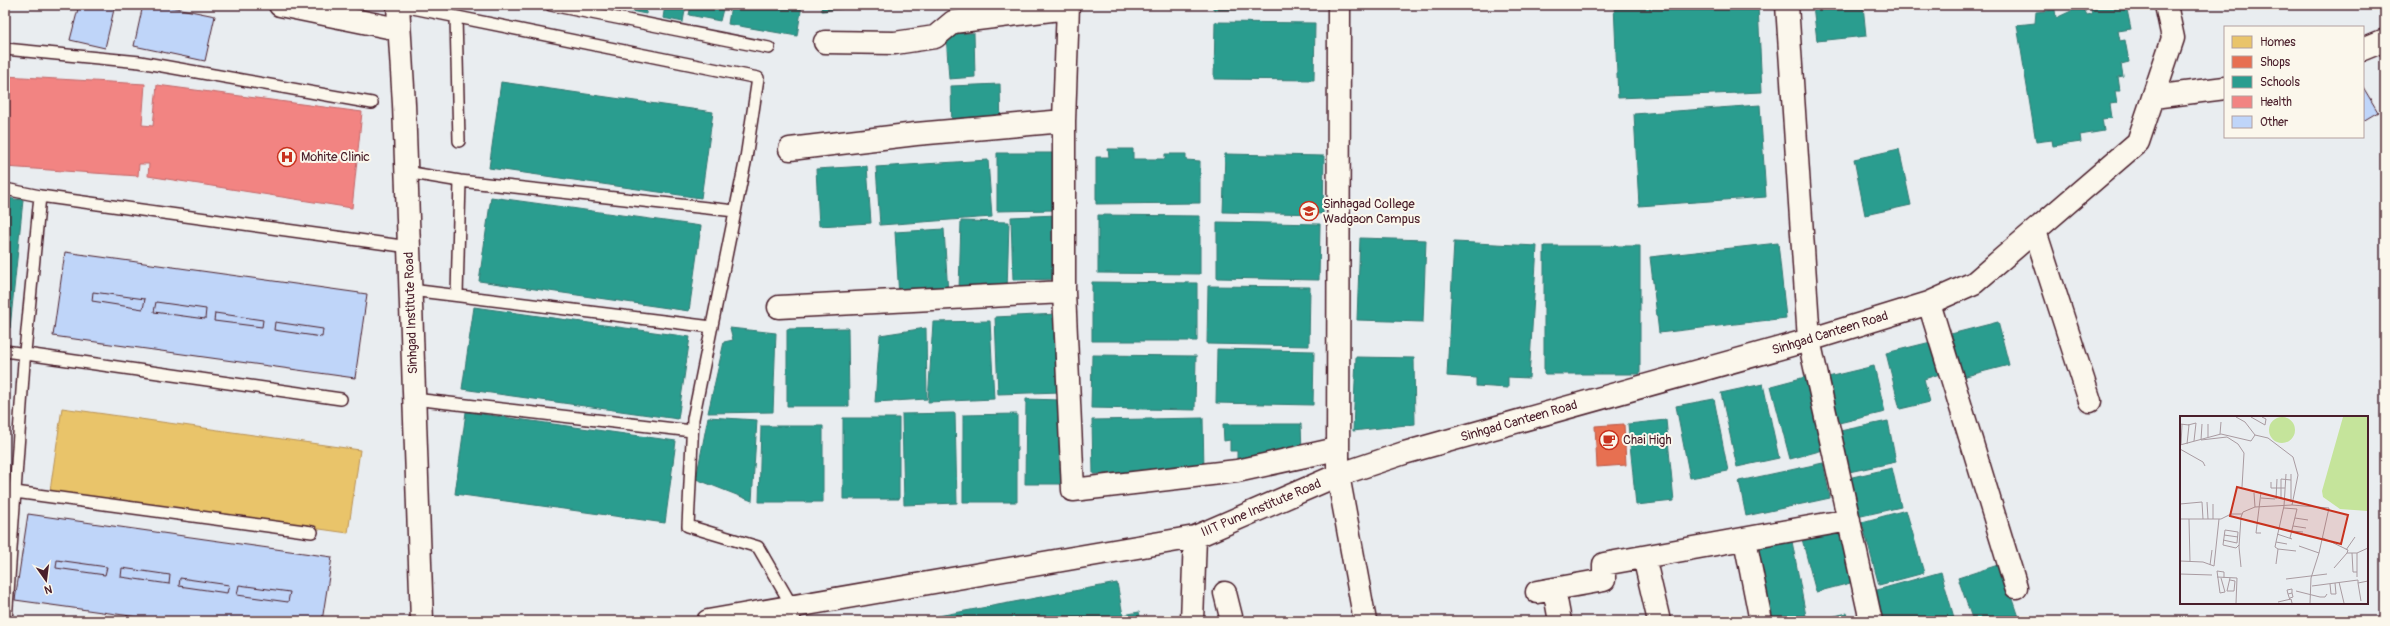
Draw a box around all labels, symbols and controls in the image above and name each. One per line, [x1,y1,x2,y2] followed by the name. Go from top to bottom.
[2224,26,2364,138] legend
[2260,35,2296,50] text: Homes
[2260,55,2291,70] text: Shops
[2260,75,2300,90] text: Schools
[2260,95,2292,110] text: Health
[2260,115,2289,130] text: Other
[276,146,298,168] hospital icon: Mohite Clinic
[301,149,370,165] place label: Mohite Clinic
[1323,196,1420,227] place label: Sinhagad College Wadgaon Campus
[1298,200,1320,222] school or university icon: Sinhagad College Wadgaon Campus
[401,252,421,374] street label: Sinhgad Institute Road
[1770,308,1890,358] street label: Sinhgad Canteen Road
[1459,397,1579,445] street label: Sinhgad Canteen Road
[2180,416,2368,604] inset map
[1598,429,1620,451] cafe icon: Chai High
[1623,432,1672,448] place label: Chai High
[1199,476,1323,540] street label: IIIT Pune Institute Road
[26,560,66,600] north arrow
[43,582,53,597] text: N

